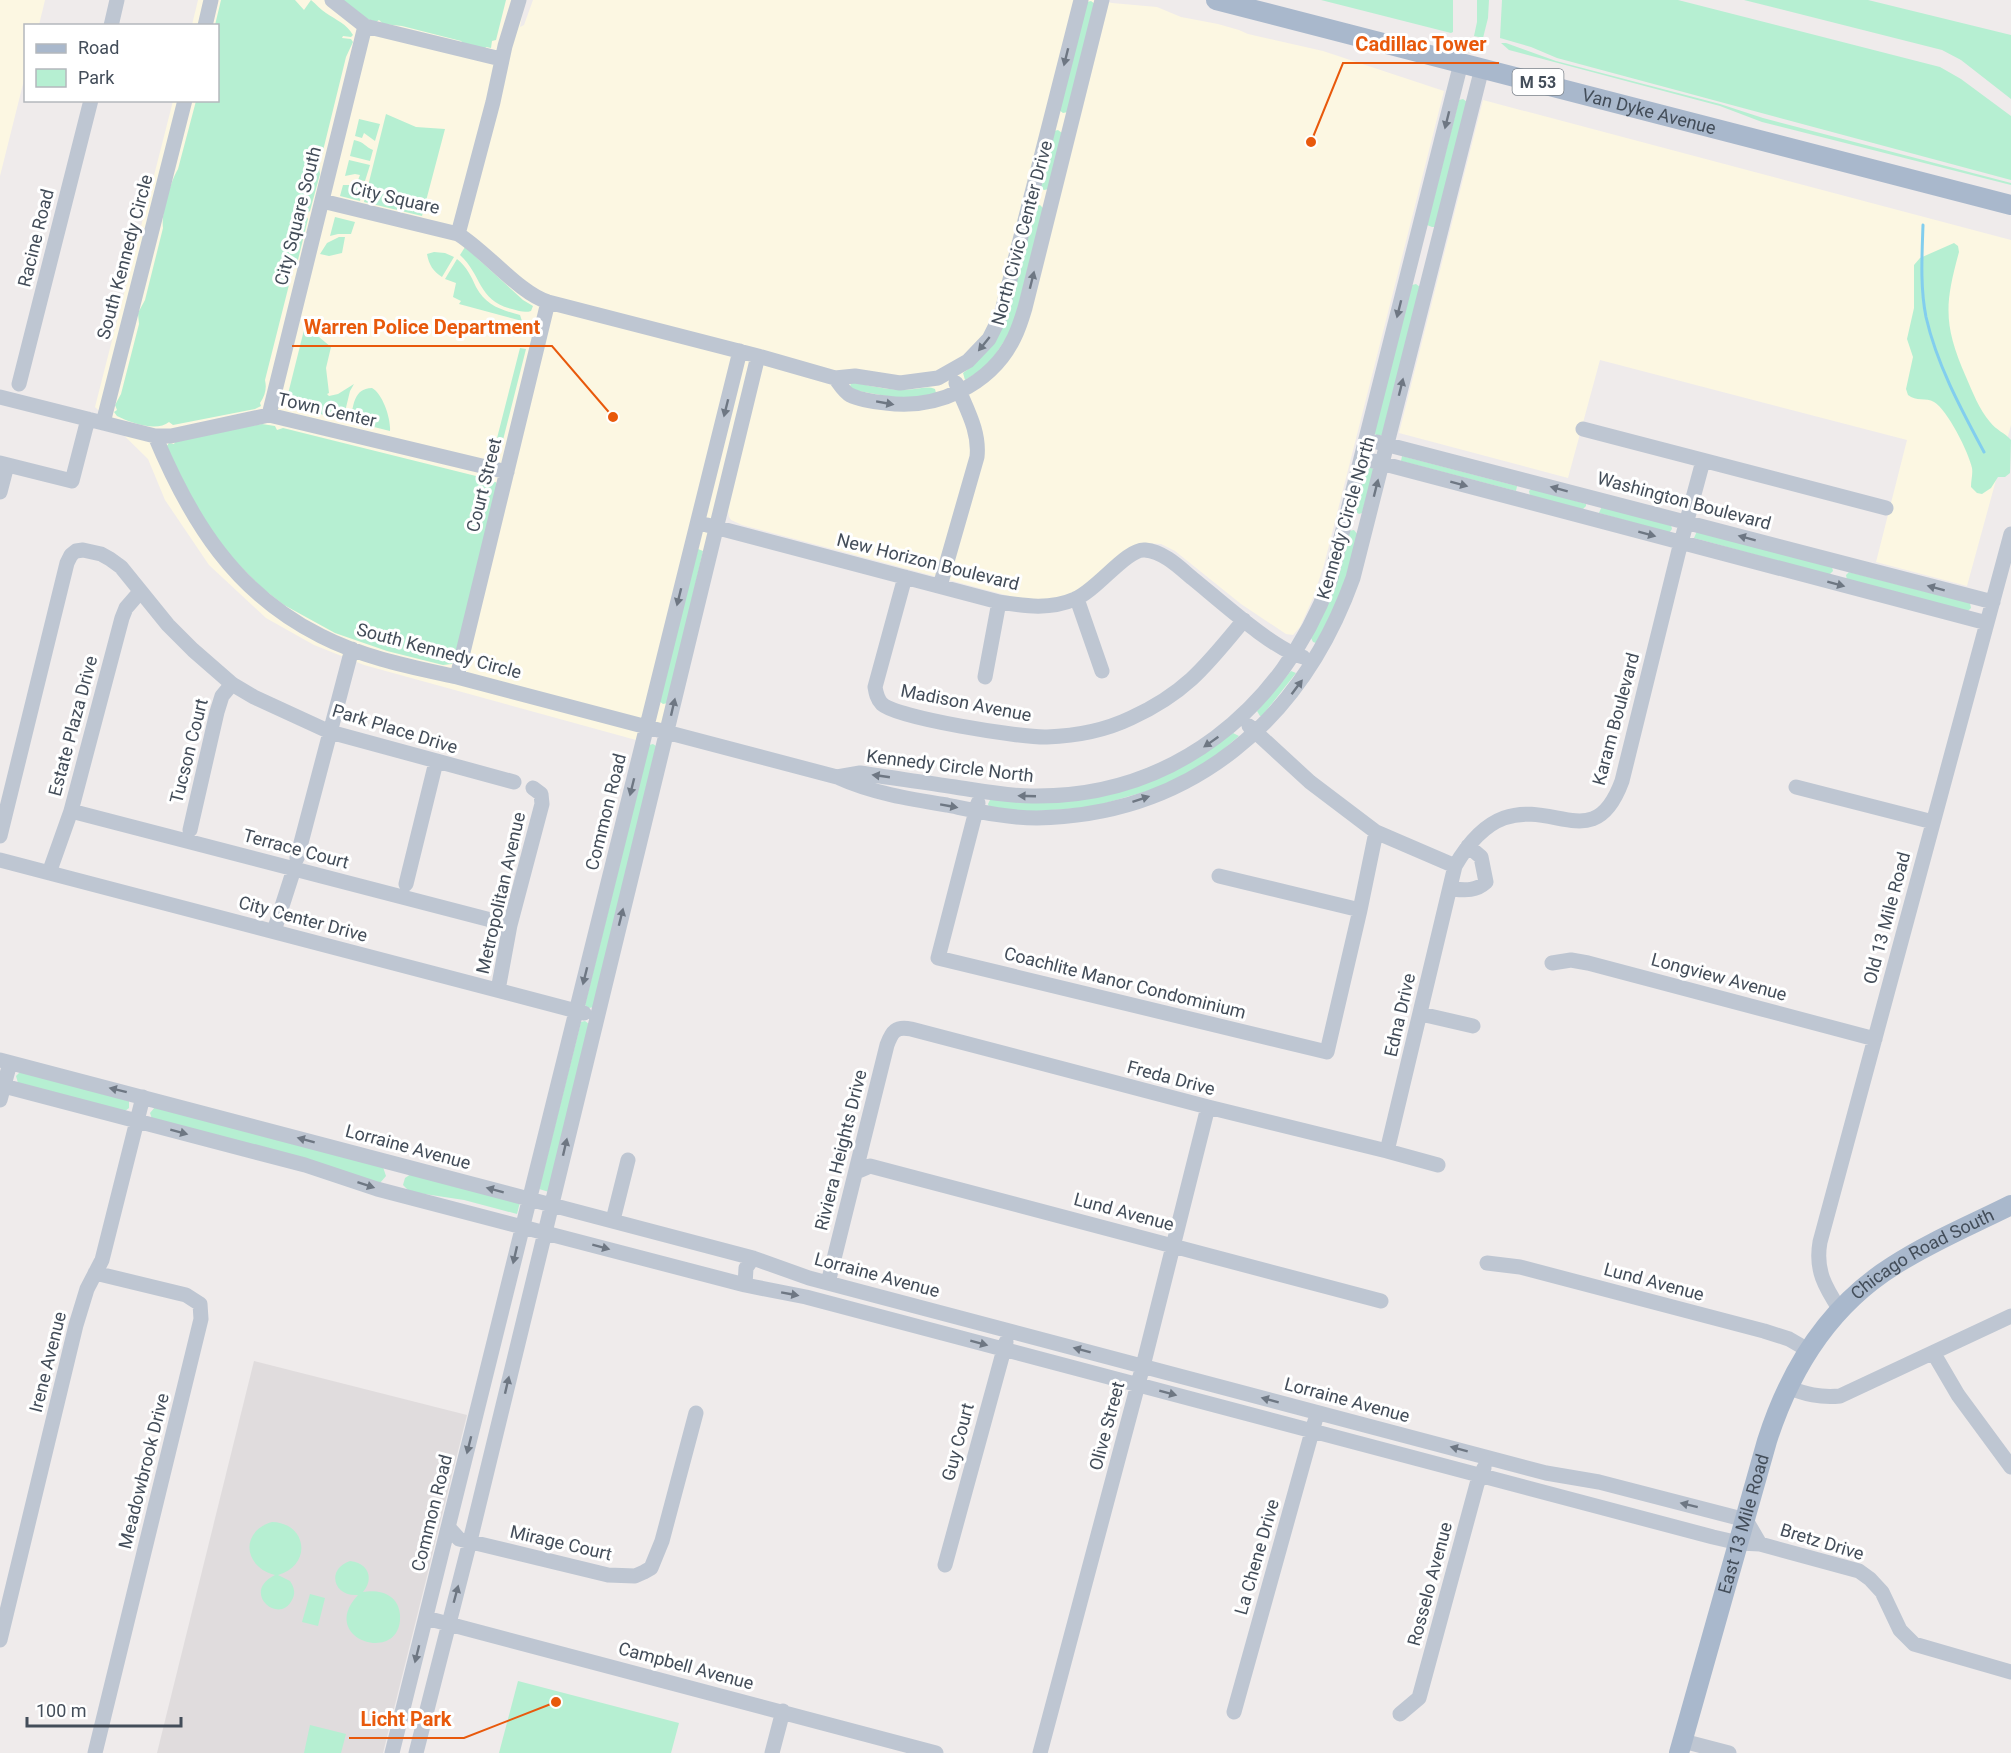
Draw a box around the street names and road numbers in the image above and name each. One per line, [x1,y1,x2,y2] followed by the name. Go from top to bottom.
[1512,69,1564,95] road number: M 53
[1580,84,1718,138] street label: Van Dyke Avenue
[987,138,1056,328] street label: North Civic Center Drive
[270,144,325,287] street label: City Square South
[92,172,157,342] street label: South Kennedy Circle
[348,177,442,218] street label: City Square
[13,187,58,289] street label: Racine Road
[276,388,379,431] street label: Town Center
[1312,434,1379,602] street label: Kennedy Circle North
[462,436,505,534] street label: Court Street
[1595,467,1773,534] street label: Washington Boulevard
[835,529,1021,594] street label: New Horizon Boulevard
[354,618,524,683] street label: South Kennedy Circle
[1588,650,1643,788] street label: Karam Boulevard
[44,653,101,798] street label: Estate Plaza Drive
[899,680,1033,725] street label: Madison Avenue
[165,696,212,806] street label: Tucson Court
[330,699,460,758] street label: Park Place Drive
[865,745,1035,786] street label: Kennedy Circle North
[581,751,630,872] street label: Common Road
[472,810,529,976] street label: Metropolitan Avenue
[241,824,352,873] street label: Terrace Court
[1859,850,1914,986] street label: Old 13 Mile Road
[236,891,370,946] street label: City Center Drive
[1002,942,1248,1023] street label: Coachlite Manor Condominium
[1649,948,1789,1005] street label: Longview Avenue
[1380,971,1419,1059] street label: Edna Drive
[1125,1056,1217,1099] street label: Freda Drive
[810,1067,871,1232] street label: Riviera Heights Drive
[343,1120,473,1173] street label: Lorraine Avenue
[1072,1188,1176,1235] street label: Lund Avenue
[1846,1204,1997,1304] street label: Chicago Road South
[812,1248,942,1301] street label: Lorraine Avenue
[1602,1258,1706,1305] street label: Lund Avenue
[25,1309,70,1414] street label: Irene Avenue
[1282,1373,1412,1426] street label: Lorraine Avenue
[1085,1379,1128,1473] street label: Olive Street
[114,1391,173,1551] street label: Meadowbrook Drive
[937,1401,978,1483] street label: Guy Court
[407,1452,456,1573] street label: Common Road
[1713,1452,1773,1596] street label: East 13 Mile Road
[1230,1497,1283,1617] street label: La Chene Drive
[1778,1519,1867,1564] street label: Bretz Drive
[1403,1520,1456,1648] street label: Rosselo Avenue
[508,1521,614,1564] street label: Mirage Court
[616,1637,756,1694] street label: Campbell Avenue

